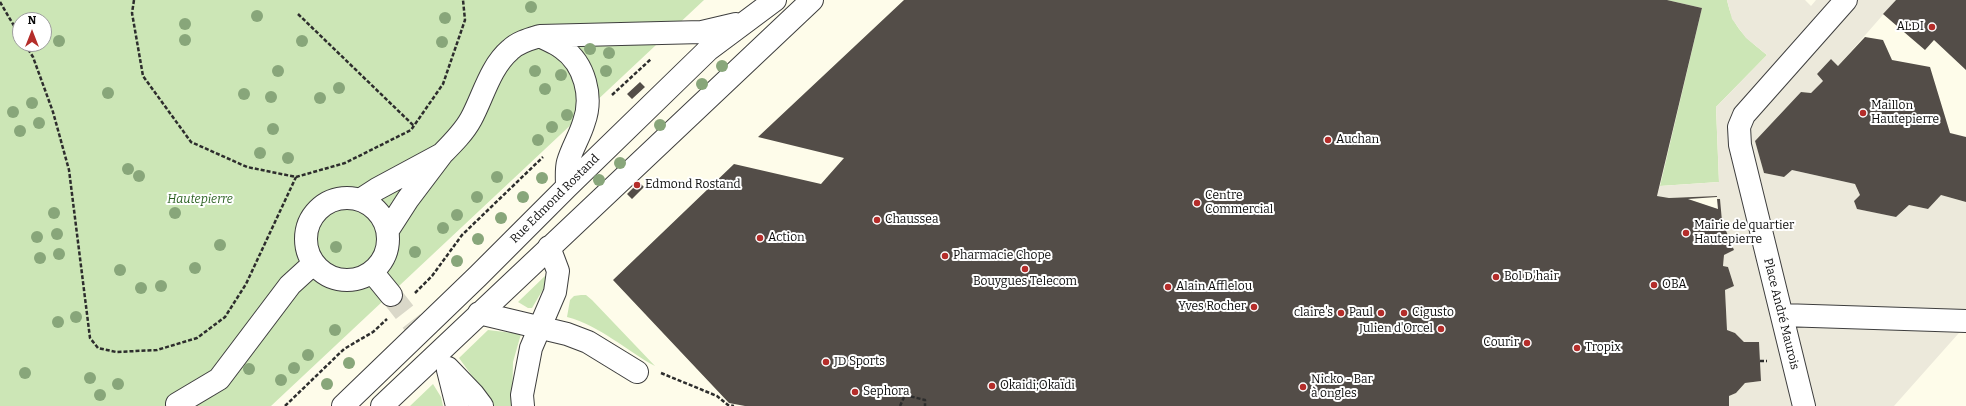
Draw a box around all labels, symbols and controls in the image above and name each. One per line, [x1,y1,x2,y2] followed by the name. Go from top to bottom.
[12,12,52,52] north arrow
[28,14,36,27] text: N
[1896,20,1924,34] place label: ALDI
[1927,22,1937,32] marker: ALDI
[1871,99,1939,127] place label: Maillon Hautepierre
[1858,108,1868,118] marker: Maillon Hautepierre
[1336,133,1379,147] place label: Auchan
[1323,135,1333,145] marker: Auchan
[508,152,602,246] street label: Rue Edmond Rostand
[645,178,741,192] place label: Edmond Rostand
[632,180,642,190] marker: Edmond Rostand
[1205,189,1273,217] place label: Centre Commercial
[167,193,233,207] park label: Hautepierre
[1192,198,1202,208] marker: Centre Commercial
[885,213,938,227] place label: Chaussea
[872,215,882,225] marker: Chaussea
[1694,219,1794,247] place label: Mairie de quartier Hautepierre
[1681,228,1691,238] marker: Mairie de quartier Hautepierre
[768,231,805,245] place label: Action
[755,233,765,243] marker: Action
[953,249,1051,263] place label: Pharmacie Chope
[940,251,950,261] marker: Pharmacie Chope
[1760,257,1802,371] street label: Place André Maurois
[1020,264,1030,274] marker: Bouygues Telecom
[1504,270,1559,284] place label: Bol D'hair
[1491,272,1501,282] marker: Bol D'hair
[973,275,1077,289] place label: Bouygues Telecom
[1662,278,1687,292] place label: OBA
[1176,280,1252,294] place label: Alain Afflelou
[1649,280,1659,290] marker: OBA
[1163,282,1173,292] marker: Alain Afflelou
[1178,300,1246,314] place label: Yves Rocher
[1249,302,1259,312] marker: Yves Rocher
[1294,306,1333,320] place label: claire's
[1349,306,1373,320] place label: Paul
[1412,306,1454,320] place label: Cigusto
[1336,308,1346,318] marker: claire's
[1376,308,1386,318] marker: Paul
[1399,308,1409,318] marker: Cigusto
[1359,322,1433,336] place label: Julien d'Orcel
[1436,324,1446,334] marker: Julien d'Orcel
[1483,336,1519,350] place label: Courir
[1522,338,1532,348] marker: Courir
[1585,341,1621,355] place label: Tropix
[1572,343,1582,353] marker: Tropix
[834,355,885,369] place label: JD Sports
[821,357,831,367] marker: JD Sports
[1311,373,1373,401] place label: Nicko - Bar à ongles
[1000,379,1075,393] place label: Okaidi;Okaïdi
[987,381,997,391] marker: Okaidi;Okaïdi
[1298,382,1308,392] marker: Nicko - Bar à ongles
[863,385,910,399] place label: Sephora
[850,387,860,397] marker: Sephora

